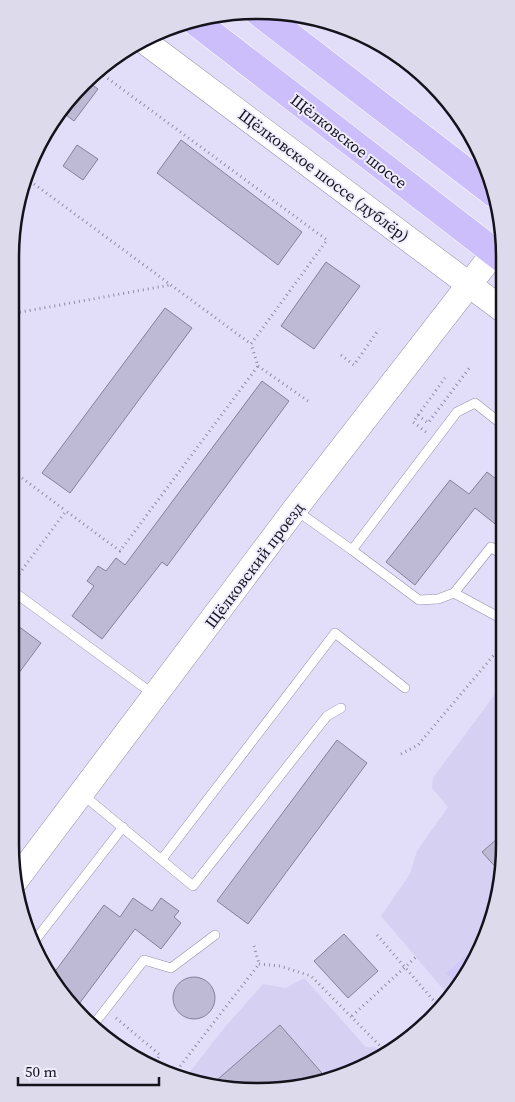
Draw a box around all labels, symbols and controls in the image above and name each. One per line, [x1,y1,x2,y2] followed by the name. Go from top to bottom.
[286,89,412,193] street label: Щёлковское шоссе
[234,103,414,247] street label: Щёлковское шоссе (дублёр)
[199,498,309,632] street label: Щёлковский проезд
[18,1054,159,1086] scale bar
[25,1061,57,1082] text: 50 m

